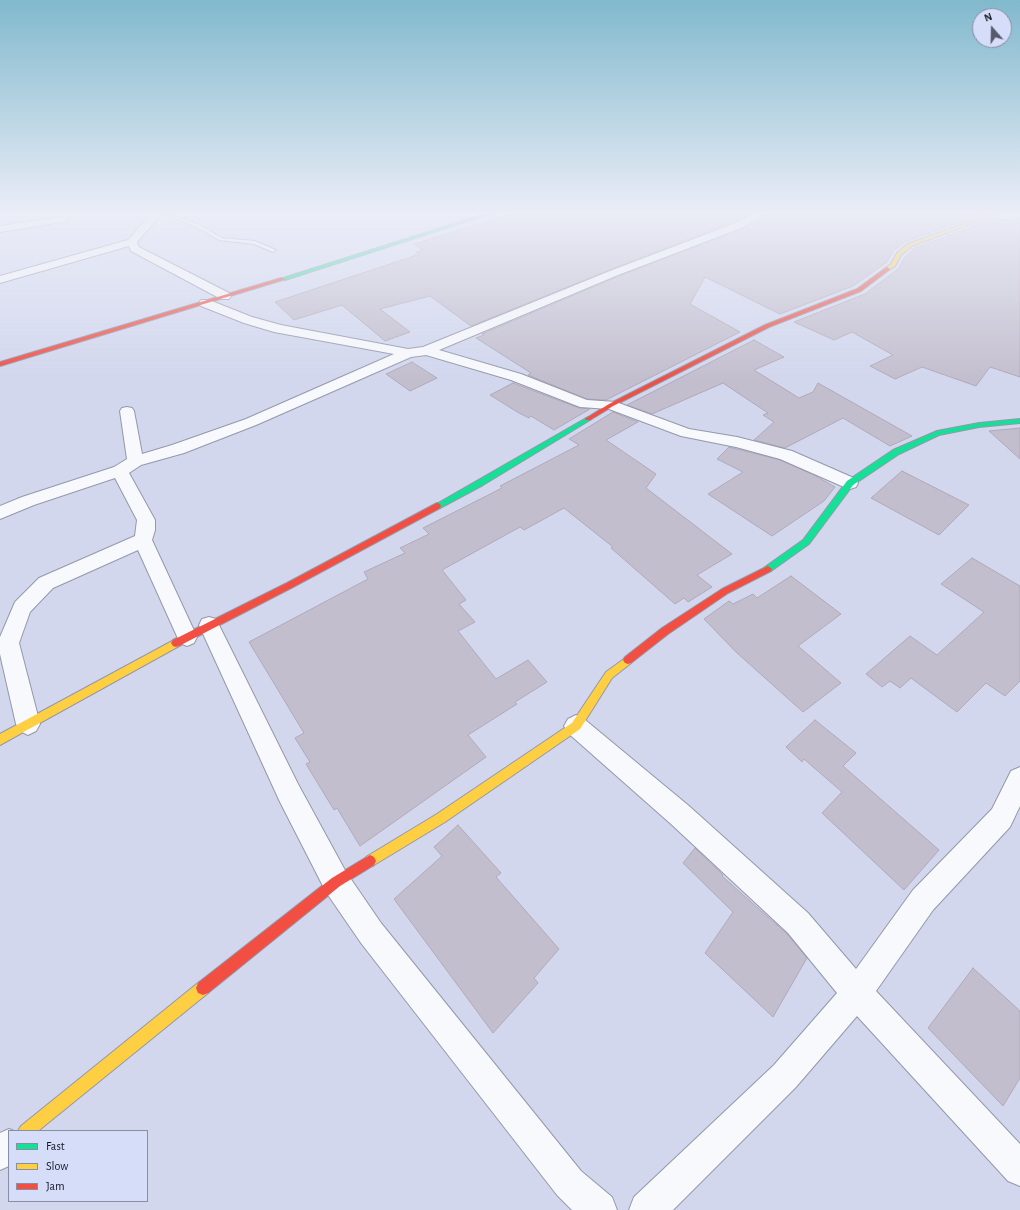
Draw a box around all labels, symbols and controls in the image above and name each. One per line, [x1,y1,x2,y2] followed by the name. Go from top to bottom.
[972,8,1012,48] north arrow
[983,11,994,24] text: N
[8,1130,148,1202] legend
[46,1140,65,1152] text: Fast
[46,1160,68,1172] text: Slow
[46,1180,65,1192] text: Jam

